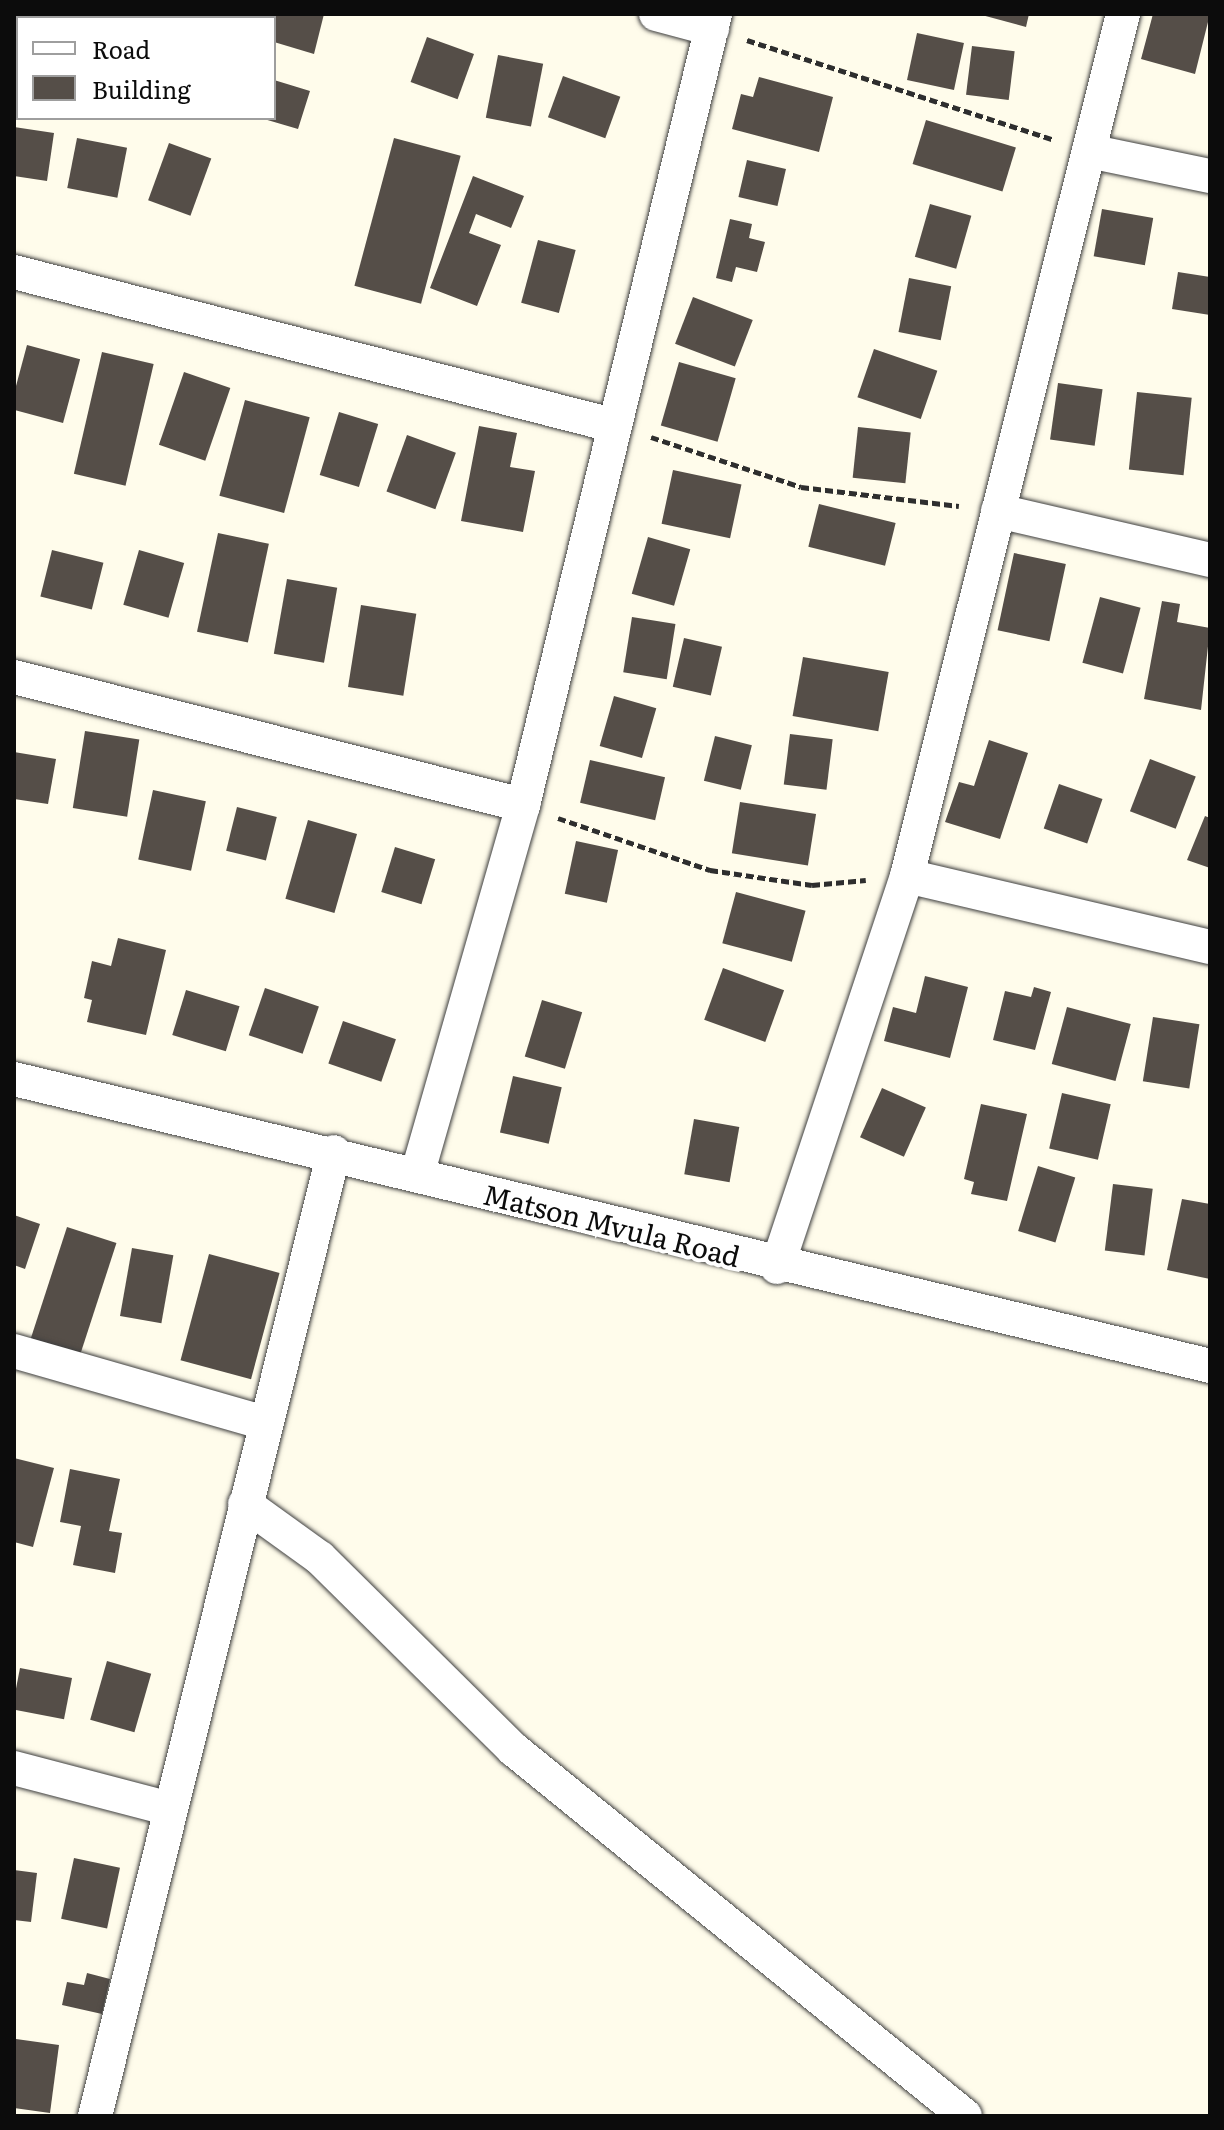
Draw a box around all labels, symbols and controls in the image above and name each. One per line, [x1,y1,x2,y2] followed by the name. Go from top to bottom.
[16,16,276,120] legend
[92,31,150,66] text: Road
[92,71,191,106] text: Building
[480,1176,744,1272] street label: Matson Mvula Road

